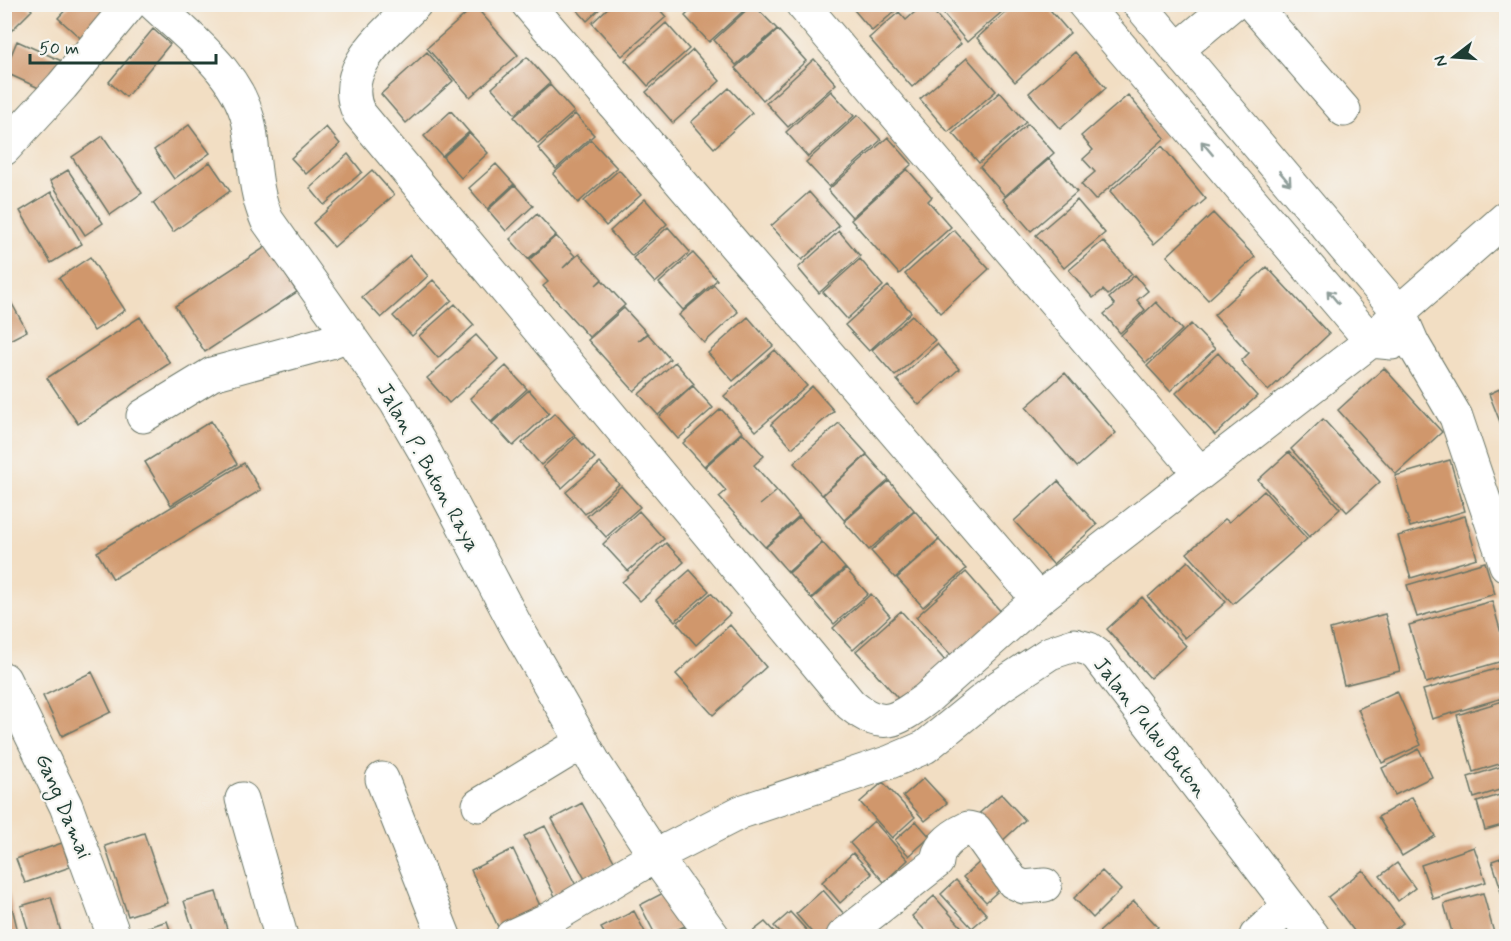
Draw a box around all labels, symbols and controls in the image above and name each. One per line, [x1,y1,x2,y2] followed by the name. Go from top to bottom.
[30,27,216,65] scale bar
[1424,27,1484,87] north arrow
[39,37,79,61] text: 50 m
[1429,53,1453,69] text: N
[1200,140,1213,156] one-way arrow
[1278,170,1292,185] one-way arrow
[1326,290,1340,305] one-way arrow
[370,378,486,557] street label: Jalan P. Buton Raya
[1087,652,1214,804] street label: Jalan Pulau Buton
[27,749,98,864] street label: Gang Damai

